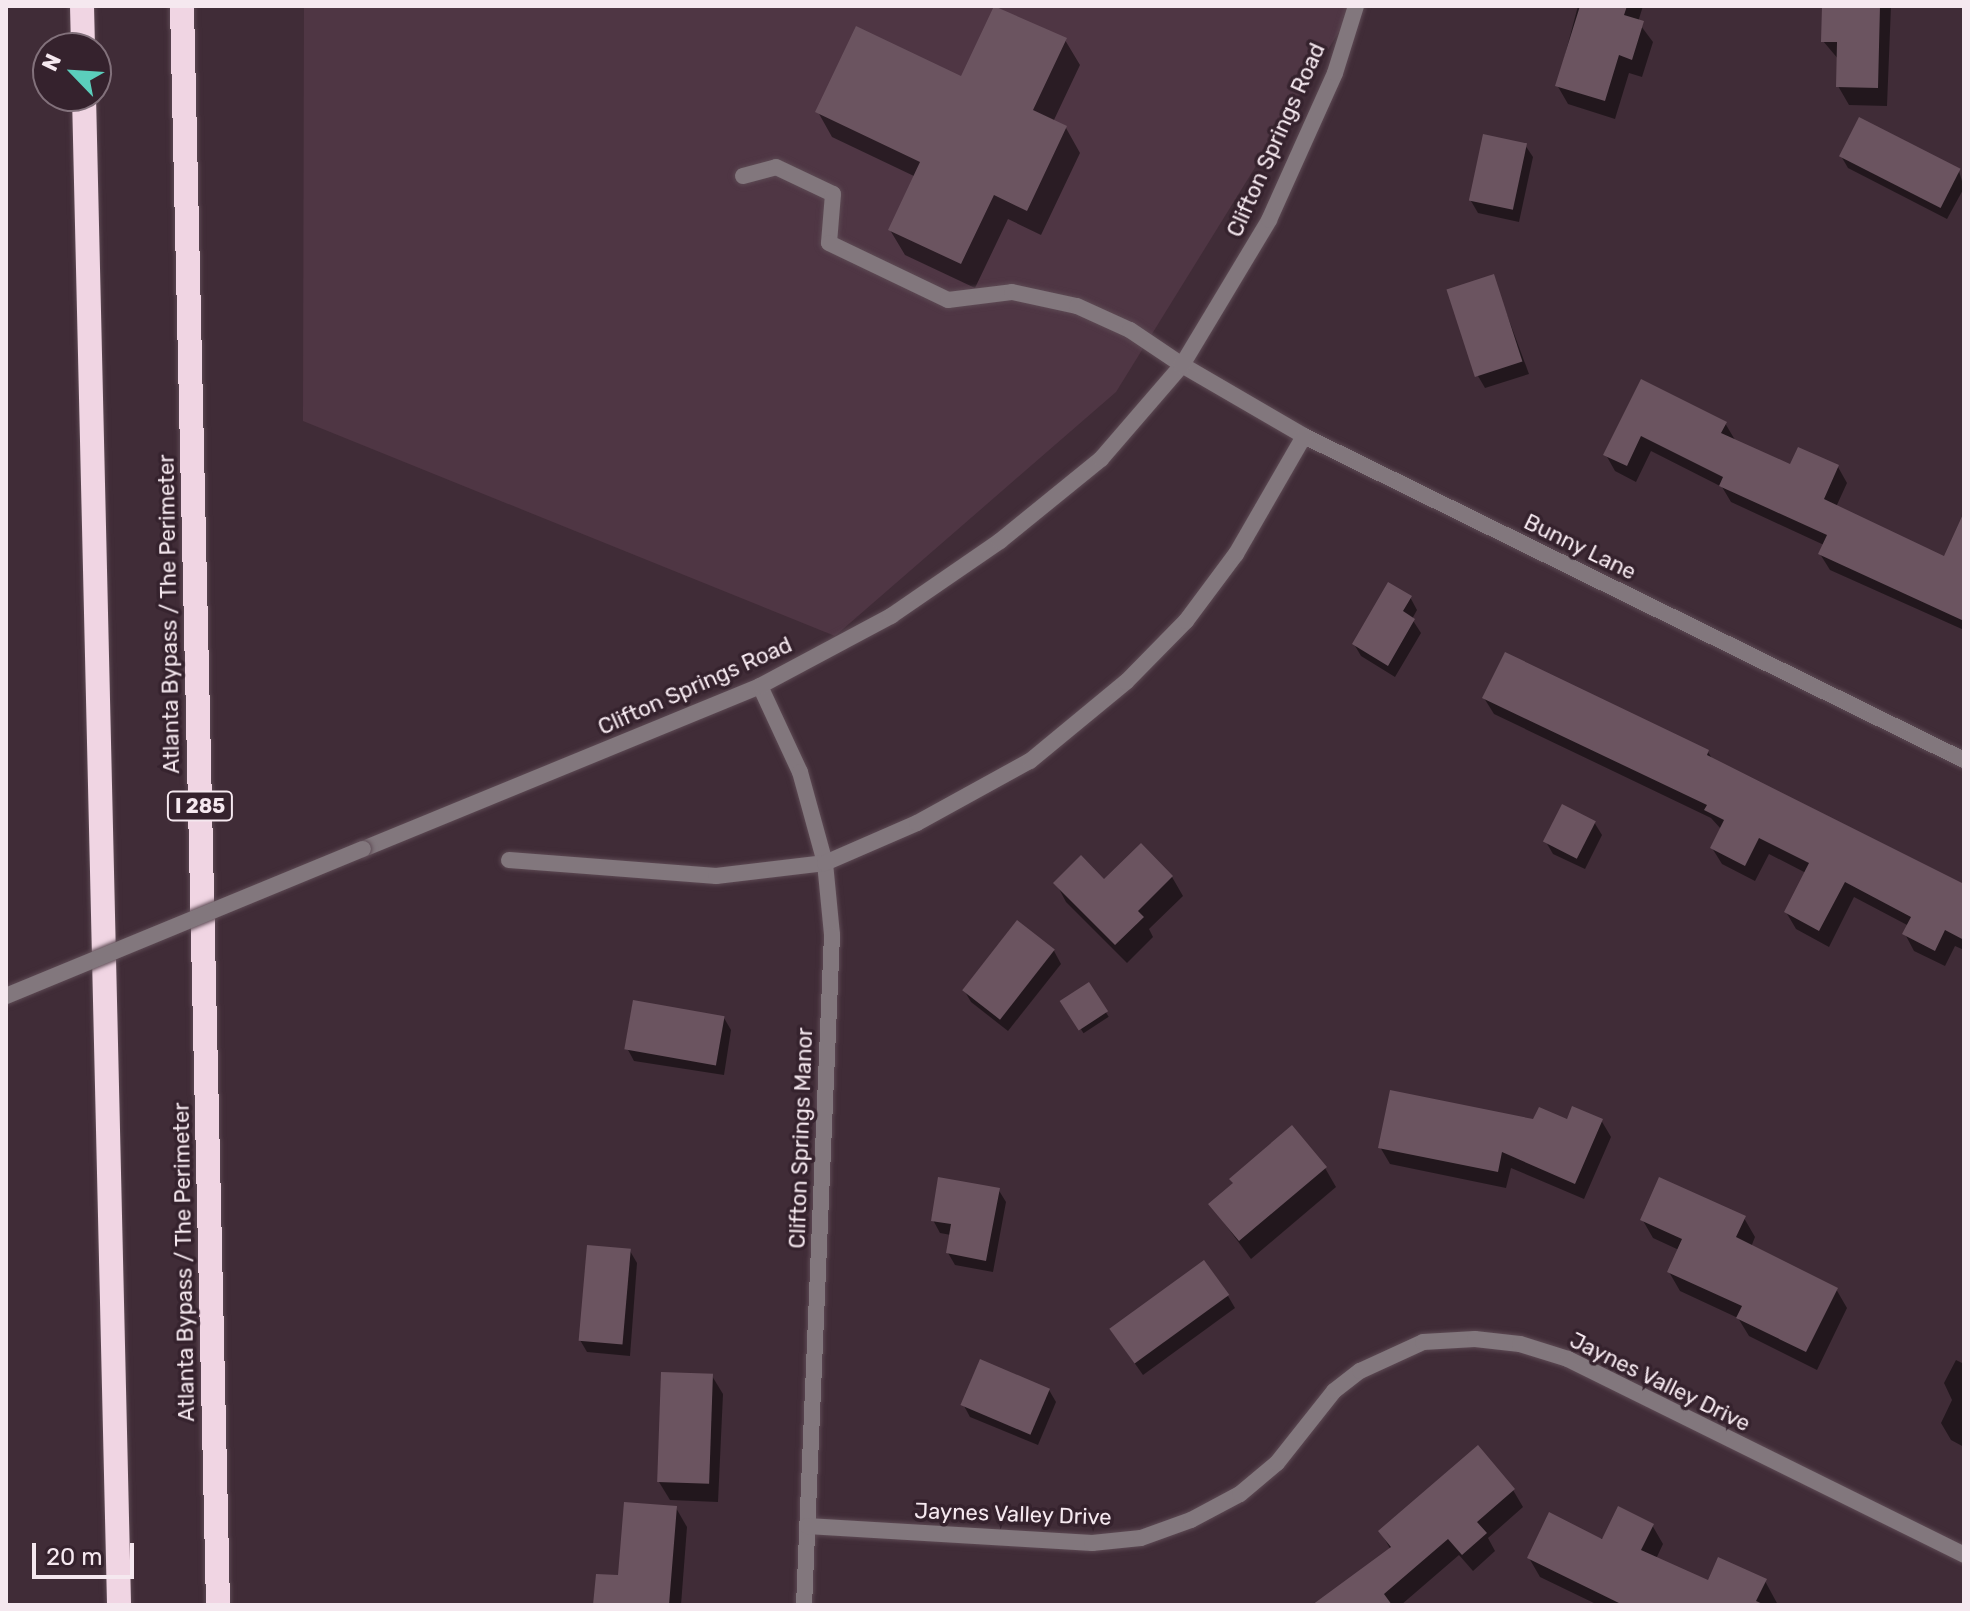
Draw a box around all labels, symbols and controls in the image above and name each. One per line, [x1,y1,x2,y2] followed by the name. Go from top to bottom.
[32,32,112,112] north arrow
[1221,39,1331,241] street label: Clifton Springs Road
[36,50,67,75] text: N
[153,454,185,774] street label: Atlanta Bypass / The Perimeter
[1519,508,1641,586] street label: Bunny Lane
[594,631,796,741] street label: Clifton Springs Road
[166,790,234,822] road number: I 285
[784,1027,818,1249] street label: Clifton Springs Manor
[168,1102,200,1422] street label: Atlanta Bypass / The Perimeter
[1565,1327,1755,1437] street label: Jaynes Valley Drive
[913,1497,1113,1531] street label: Jaynes Valley Drive
[36,1527,138,1577] scale bar
[46,1543,103,1571] text: 20 m

